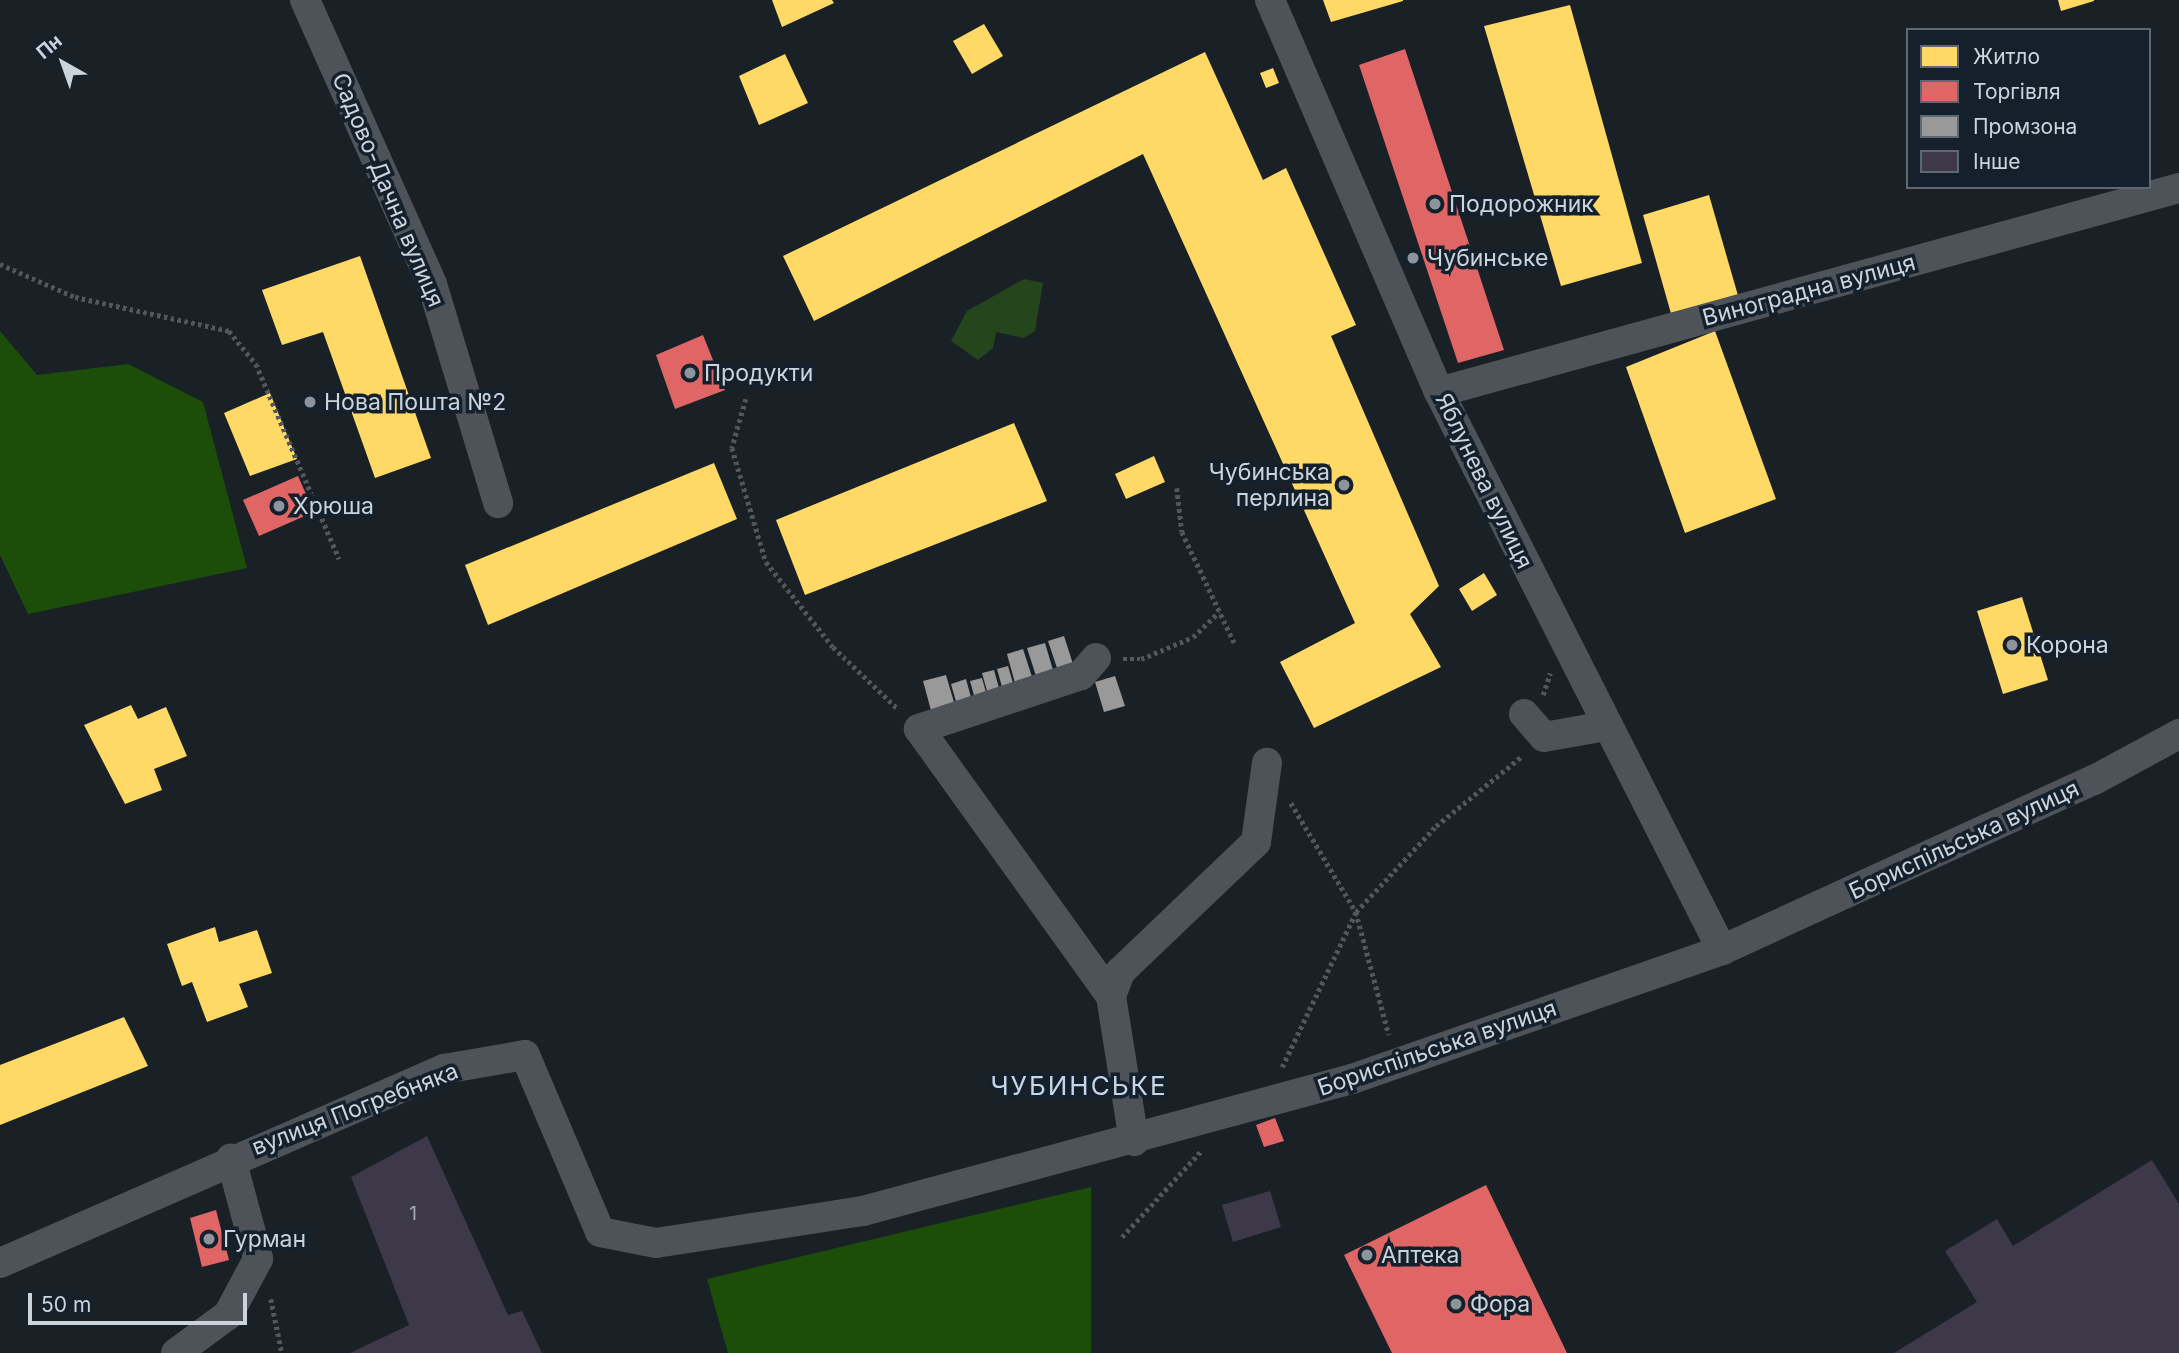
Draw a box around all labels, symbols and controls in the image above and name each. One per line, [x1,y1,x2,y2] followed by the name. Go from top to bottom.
[28,28,98,98] north arrow
[1906,28,2151,189] legend
[32,29,67,64] text: Пн
[1973,44,2040,69] text: Житло
[326,69,450,311] street label: Садово-Дачна вулиця
[1973,79,2061,104] text: Торгівля
[1973,114,2077,139] text: Промзона
[1973,149,2021,174] text: Інше
[1449,190,1594,218] place label: Подорожник
[1427,196,1443,212] marker: Подорожник
[1427,244,1548,272] place label: Чубинське
[1700,248,1918,332] street label: Виноградна вулиця
[1405,250,1421,266] marker: Чубинське
[704,359,813,387] place label: Продукти
[682,365,698,381] marker: Продукти
[324,388,506,416] place label: Нова Пошта №2
[1430,389,1538,573] street label: Яблунева вулиця
[302,394,318,410] marker: Нова Пошта №2
[1209,458,1330,512] place label: Чубинська перлина
[1336,477,1352,493] marker: Чубинська перлина
[293,492,374,520] place label: Хрюша
[271,498,287,514] marker: Хрюша
[2026,631,2109,659] place label: Корона
[2004,637,2020,653] marker: Корона
[1845,775,2083,905] street label: Бориспільська вулиця
[1314,994,1560,1102] street label: Бориспільська вулиця
[248,1057,462,1161] street label: вулиця Погребняка
[992,1070,1166,1102] district label: ЧУБИНСЬКЕ
[409,1203,417,1225] house number: 1
[223,1225,306,1253] place label: Гурман
[201,1231,217,1247] marker: Гурман
[1381,1241,1460,1269] place label: Аптека
[1359,1247,1375,1263] marker: Аптека
[32,1280,250,1324] scale bar
[1470,1290,1530,1318] place label: Фора
[41,1292,91,1317] text: 50 m
[1448,1296,1464,1312] marker: Фора

